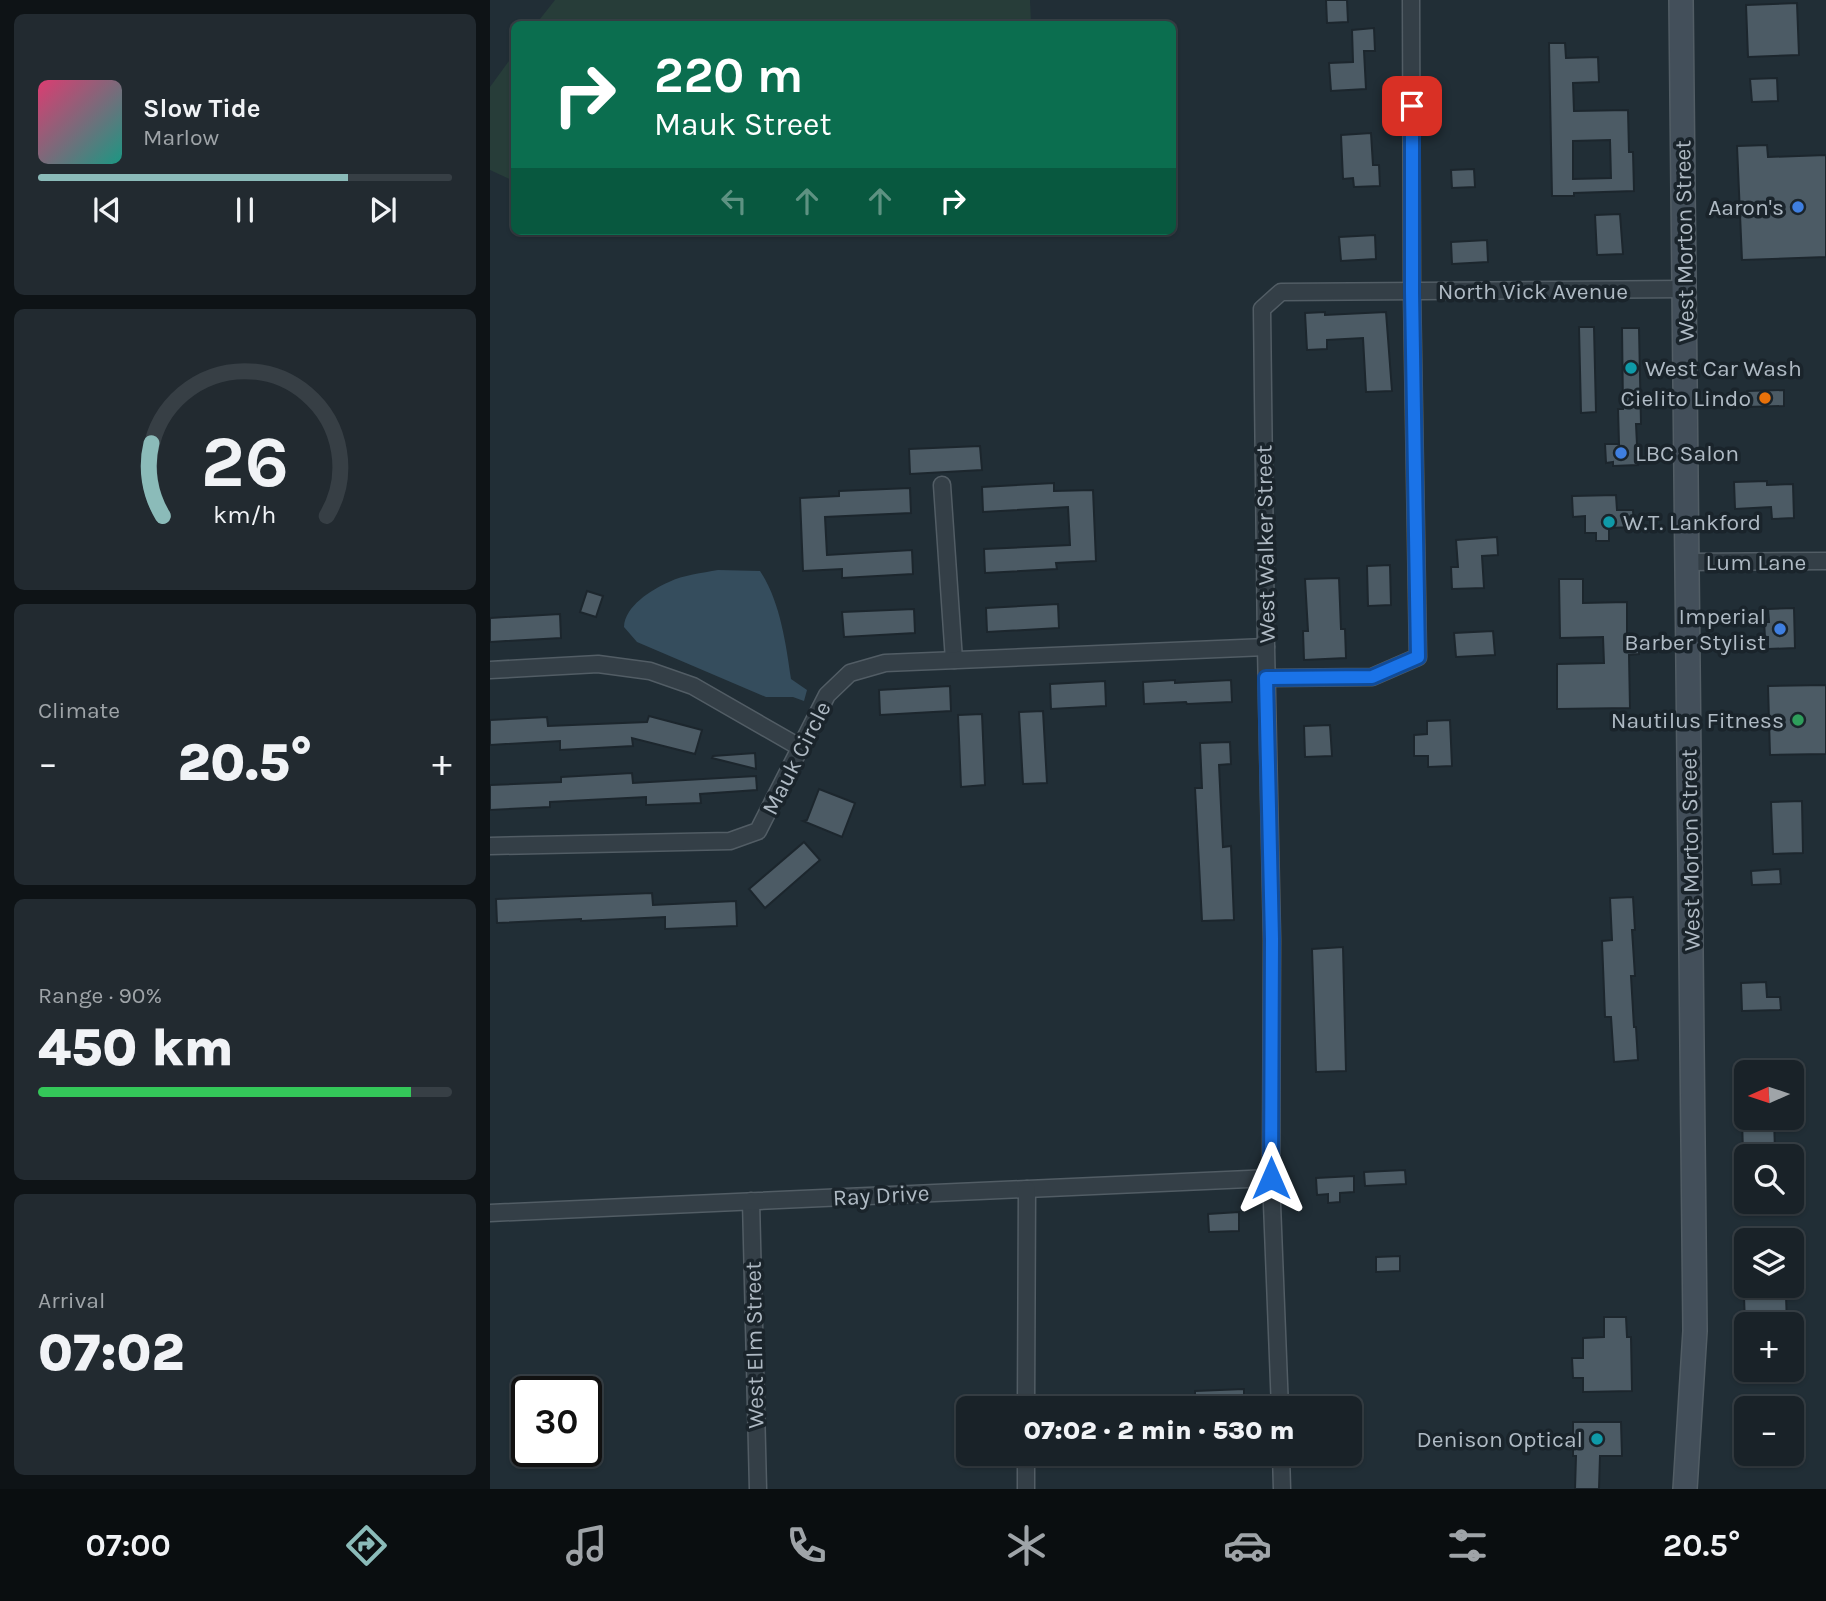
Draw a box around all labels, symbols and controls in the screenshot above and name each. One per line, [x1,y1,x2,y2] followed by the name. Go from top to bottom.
[654,47,803,104] text: 220 m
[539,49,630,140] icon: right
[1382,76,1442,136] pin
[1393,87,1431,125] icon: arrive
[143,93,261,124] text: Slow Tide
[654,106,832,143] text: Mauk Street
[143,124,219,151] text: Marlow
[1669,139,1700,342] street label: West Morton Street
[715,182,753,220] icon: left
[788,182,826,220] icon: ahead
[861,182,899,220] icon: ahead
[934,182,972,220] icon: right
[88,191,126,229] icon: previous
[226,191,264,229] icon: pause
[364,191,402,229] icon: next
[1708,194,1784,221] place label: Aaron's
[1790,199,1806,215] marker: Aaron's
[1438,278,1628,305] street label: North Vick Avenue
[1645,355,1802,382] place label: West Car Wash
[1623,360,1639,376] marker: West Car Wash
[1621,385,1751,412] place label: Cielito Lindo
[1757,390,1773,406] marker: Cielito Lindo
[201,419,289,504] text: 26
[1635,440,1739,467] place label: LBC Salon
[1250,444,1281,643] street label: West Walker Street
[1613,445,1629,461] marker: LBC Salon
[213,499,277,528] text: km/h
[1623,509,1761,536] place label: W.T. Lankford
[1601,514,1617,530] marker: W.T. Lankford
[1706,549,1806,576] street label: Lum Lane
[1624,603,1766,656] place label: Imperial Barber Stylist
[1772,621,1788,637] marker: Imperial Barber Stylist
[38,697,120,724] text: Climate
[756,697,837,820] street label: Mauk Circle
[1611,707,1784,734] place label: Nautilus Fitness
[1790,712,1806,728] marker: Nautilus Fitness
[177,732,313,793] text: 20.5°
[38,741,58,786] text: −
[432,741,452,786] text: +
[1675,748,1706,951] street label: West Morton Street
[38,982,162,1009] text: Range · 90%
[38,1017,234,1078] text: 450 km
[1734,1060,1804,1130] north arrow
[1734,1060,1804,1466] map controls
[1234,1141,1308,1215] position arrow
[1734,1144,1804,1214] button: search
[832,1179,930,1212] street label: Ray Drive
[1734,1228,1804,1298] button: layers
[740,1261,769,1429] street label: West Elm Street
[38,1287,105,1314] text: Arrival
[1734,1312,1804,1382] button: +
[38,1322,184,1383] text: 07:02
[511,1376,602,1467] speed limit sign: 30
[1734,1396,1804,1466] button: −
[1023,1415,1295,1446] text: 07:02 · 2 min · 530 m
[1417,1426,1583,1453] place label: Denison Optical
[1589,1431,1605,1447] marker: Denison Optical
[342,1521,391,1570] icon: directions
[562,1521,611,1570] icon: music
[782,1521,831,1570] icon: phone
[1002,1521,1051,1570] icon: climate
[1223,1521,1272,1570] icon: car
[1443,1521,1492,1570] icon: filters
[86,1527,171,1564] text: 07:00
[1663,1527,1740,1564] text: 20.5°

